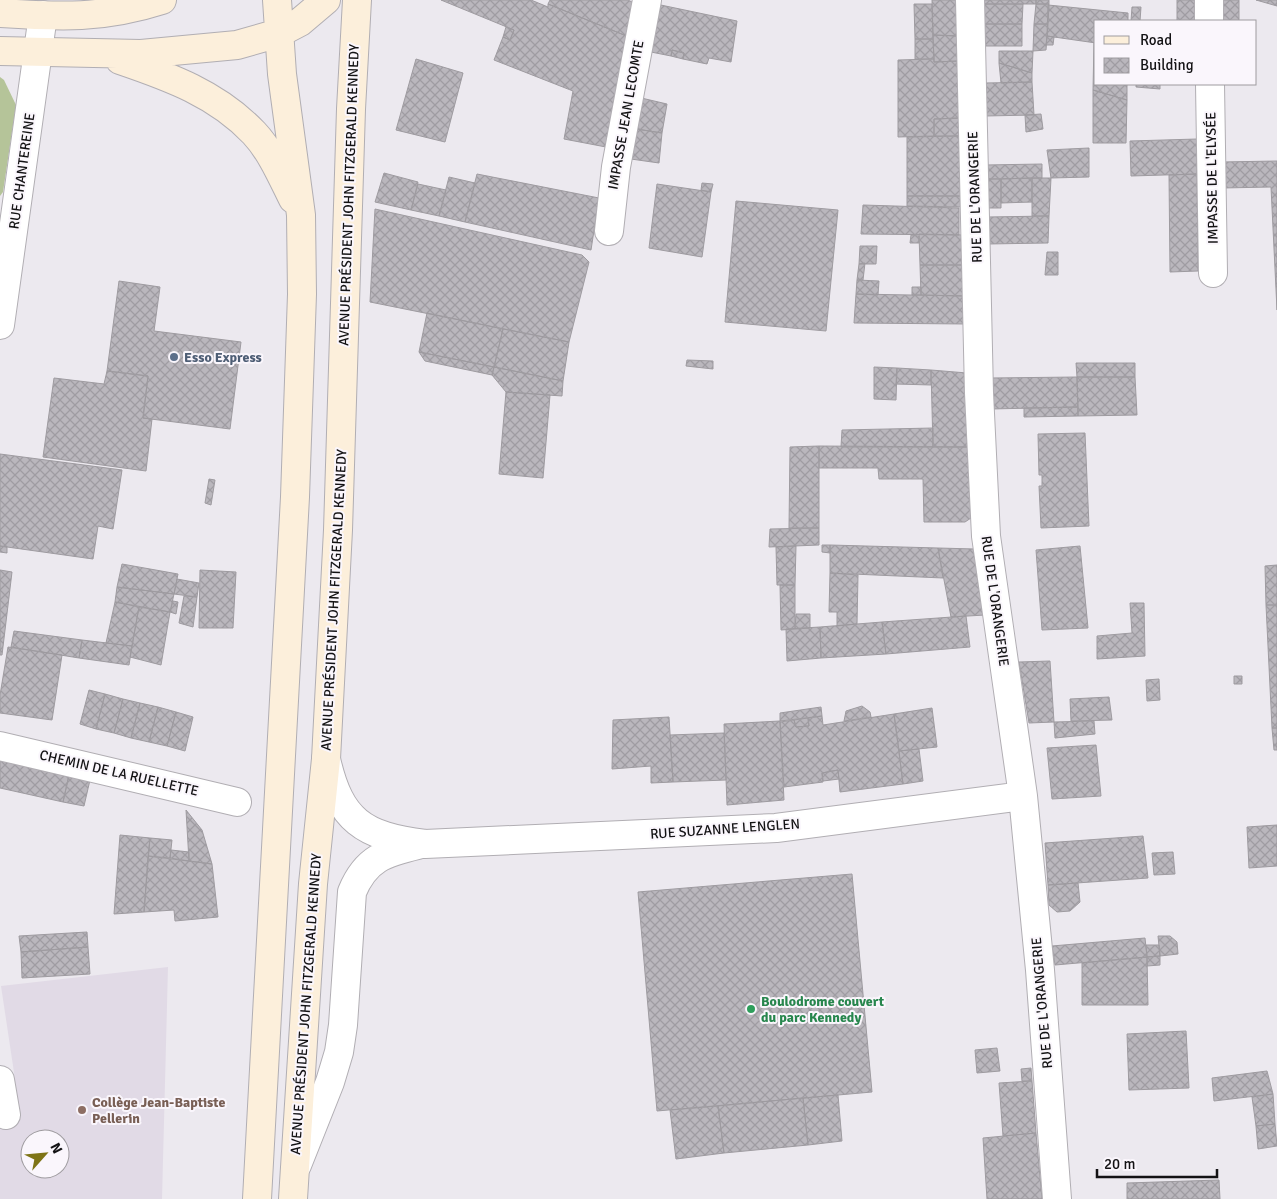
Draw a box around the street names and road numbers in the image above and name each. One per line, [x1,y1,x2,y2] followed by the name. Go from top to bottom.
[604,39,648,191] street label: IMPASSE JEAN LECOMTE
[335,44,363,346] street label: AVENUE PRÉSIDENT JOHN FITZGERALD KENNEDY
[5,112,39,230] street label: RUE CHANTEREINE
[1202,112,1222,244] street label: IMPASSE DE L'ELYSÉE
[964,131,986,263] street label: RUE DE L'ORANGERIE
[318,449,350,751] street label: AVENUE PRÉSIDENT JOHN FITZGERALD KENNEDY
[977,535,1013,667] street label: RUE DE L'ORANGERIE
[38,746,200,800] street label: CHEMIN DE LA RUELLETTE
[650,815,800,843] street label: RUE SUZANNE LENGLEN
[287,853,325,1155] street label: AVENUE PRÉSIDENT JOHN FITZGERALD KENNEDY
[1028,937,1056,1069] street label: RUE DE L'ORANGERIE

